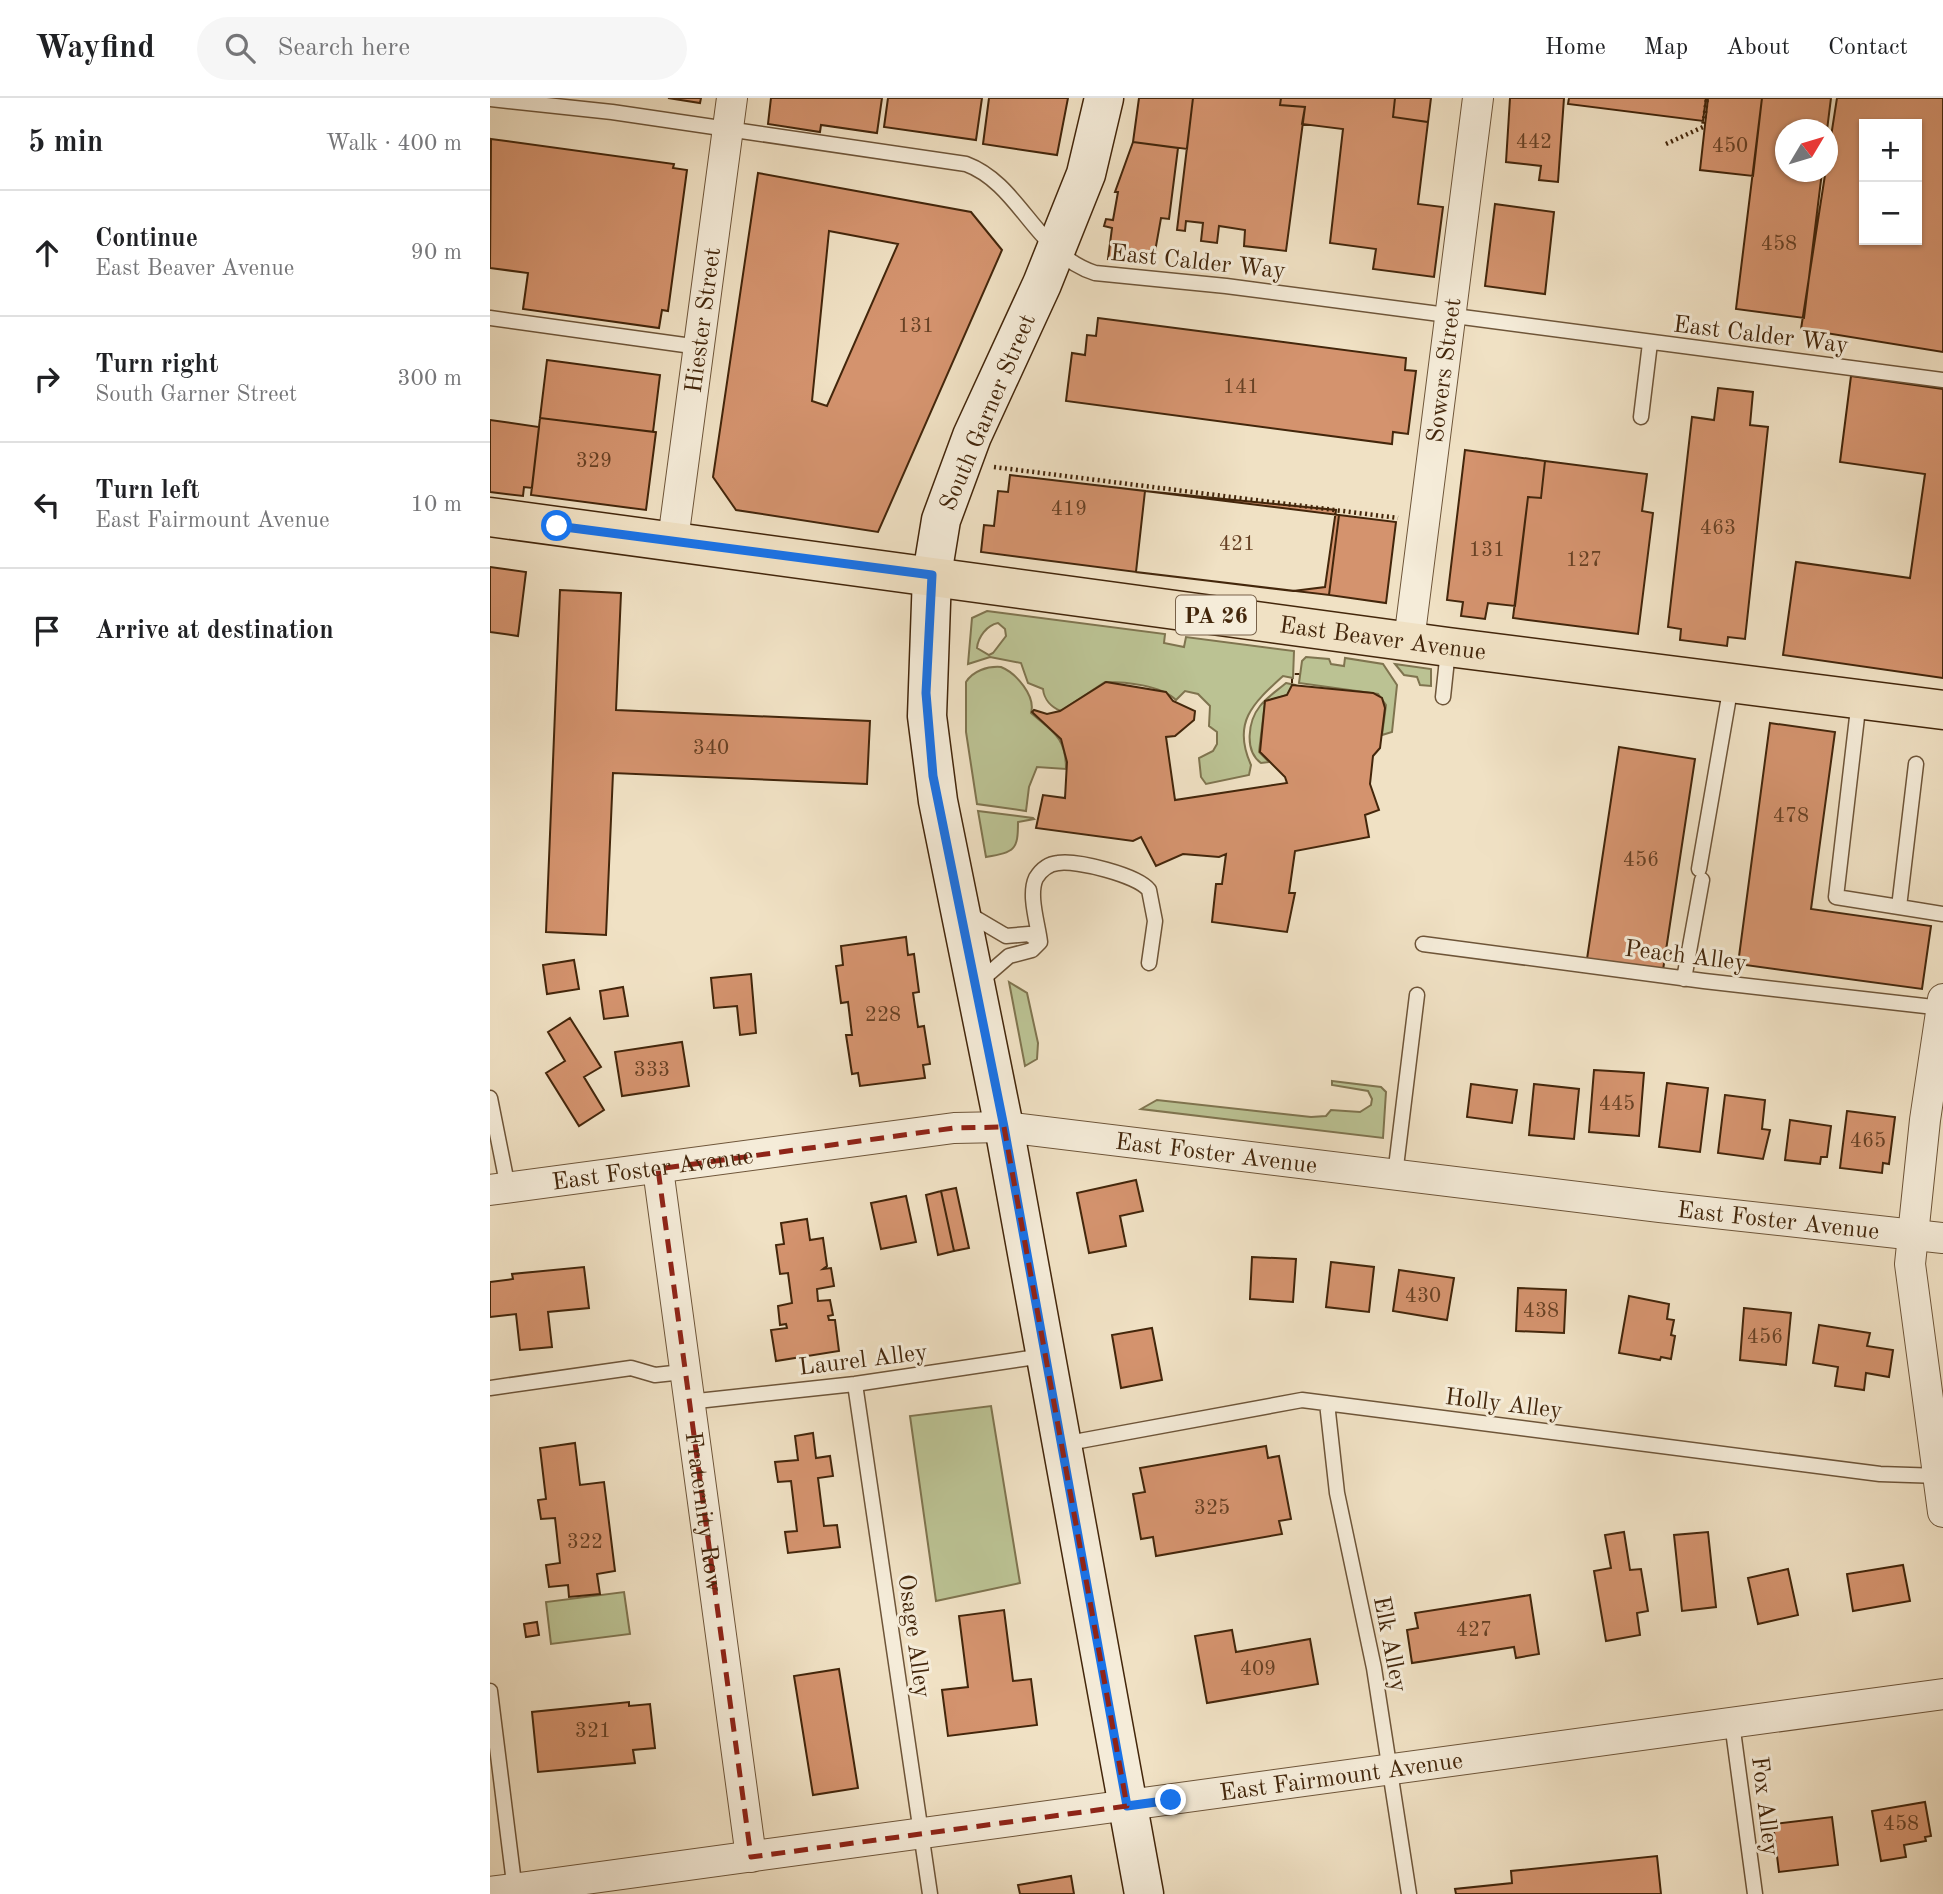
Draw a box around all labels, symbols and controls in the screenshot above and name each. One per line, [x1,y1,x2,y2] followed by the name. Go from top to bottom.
[197,17,687,80] search box
[221,29,259,67] icon: search
[35,32,155,65] text: Wayfind
[277,35,410,61] text: Search here
[1545,36,1606,60] text: Home
[1644,36,1688,60] text: Map
[1726,36,1790,60] text: About
[1828,36,1908,60] text: Contact
[1775,119,1838,182] north arrow
[1859,119,1922,245] map controls
[1859,119,1922,182] button: +
[28,128,103,158] text: 5 min
[326,132,462,155] text: Walk · 400 m
[1516,132,1552,153] house number: 442
[1712,136,1748,157] house number: 450
[1859,182,1922,245] button: −
[95,226,198,252] text: Continue
[28,234,66,272] icon: ahead
[1761,234,1797,255] house number: 458
[411,241,462,264] text: 90 m
[1109,242,1287,284] street label: East Calder Way
[683,246,726,394] street label: Hiester Street
[95,257,294,280] text: East Beaver Avenue
[1424,297,1466,444] street label: Sowers Street
[937,311,1041,515] street label: South Garner Street
[1672,313,1850,359] street label: East Calder Way
[898,316,934,337] house number: 131
[95,352,218,378] text: Turn right
[28,360,66,398] icon: right
[397,367,462,390] text: 300 m
[1223,377,1259,398] house number: 141
[95,383,297,406] text: South Garner Street
[576,451,612,472] house number: 329
[95,478,200,504] text: Turn left
[28,486,66,524] icon: left
[411,493,462,516] text: 10 m
[1051,499,1087,520] house number: 419
[95,509,330,532] text: East Fairmount Avenue
[541,510,572,541] route start
[1700,518,1736,539] house number: 463
[1219,534,1255,555] house number: 421
[1469,540,1505,561] house number: 131
[1566,550,1602,571] house number: 127
[1176,596,1256,635] road number: PA 26
[28,612,66,650] icon: arrive
[1278,614,1487,666] street label: East Beaver Avenue
[95,618,334,644] text: Arrive at destination
[693,738,729,759] house number: 340
[1773,806,1809,827] house number: 478
[1623,850,1659,871] house number: 456
[1623,938,1749,976] street label: Peach Alley
[865,1005,901,1026] house number: 228
[634,1060,670,1081] house number: 333
[1599,1094,1635,1115] house number: 445
[1114,1131,1318,1179] street label: East Foster Avenue
[1850,1131,1886,1152] house number: 465
[551,1145,755,1196] street label: East Foster Avenue
[1676,1199,1880,1245] street label: East Foster Avenue
[1405,1286,1441,1307] house number: 430
[1523,1301,1559,1322] house number: 438
[1747,1327,1783,1348] house number: 456
[797,1341,929,1381] street label: Laurel Alley
[1444,1386,1564,1424] street label: Holly Alley
[680,1430,725,1594] street label: Fraternity Row
[1194,1498,1230,1519] house number: 325
[567,1532,603,1553] house number: 322
[892,1573,934,1700] street label: Osage Alley
[1368,1594,1410,1695] street label: Elk Alley
[1456,1620,1492,1641] house number: 427
[1240,1659,1276,1680] house number: 409
[575,1721,611,1742] house number: 321
[1218,1750,1464,1806] street label: East Fairmount Avenue
[1746,1755,1782,1858] street label: Fox Alley
[1155,1784,1186,1815] route end
[1883,1814,1919,1835] house number: 458

